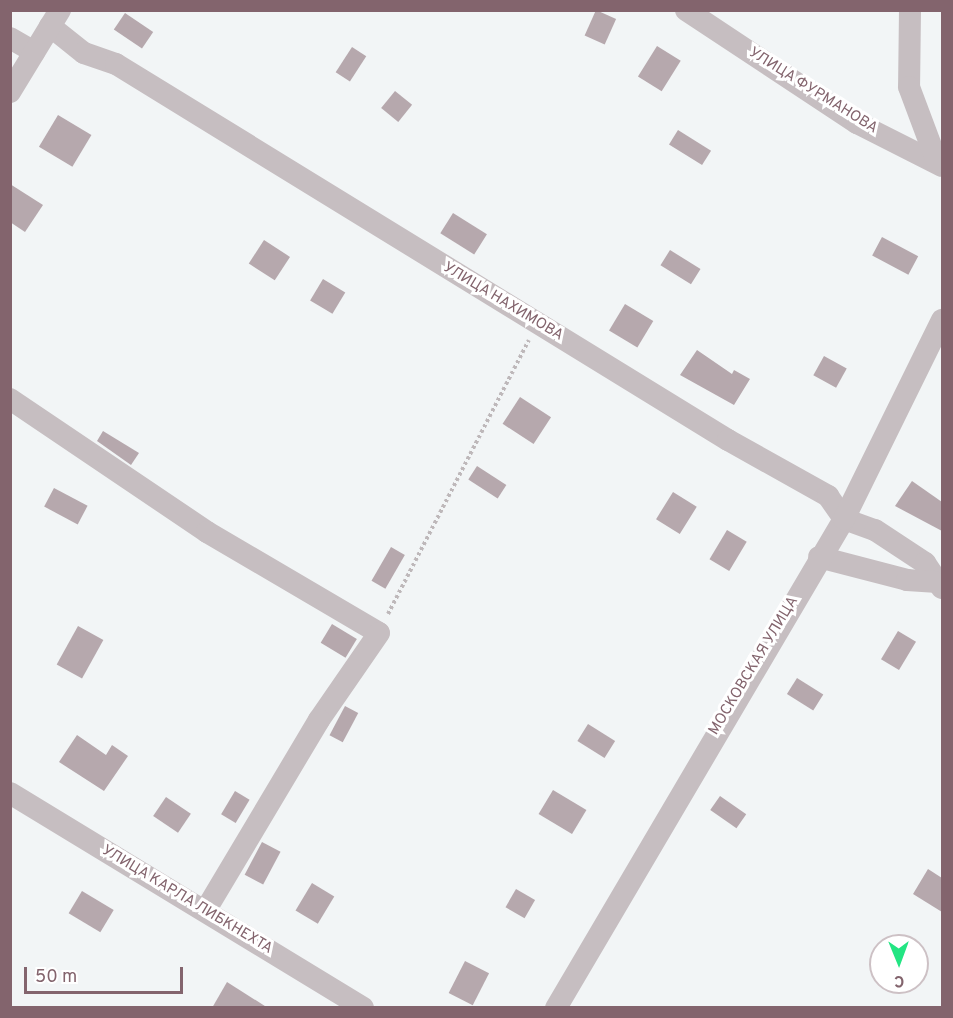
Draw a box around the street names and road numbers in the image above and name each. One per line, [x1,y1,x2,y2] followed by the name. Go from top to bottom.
[745,44,881,138] street label: УЛИЦА ФУРМАНОВА
[439,259,567,345] street label: УЛИЦА НАХИМОВА
[705,593,803,739] street label: МОСКОВСКАЯ УЛИЦА
[98,841,276,959] street label: УЛИЦА КАРЛА ЛИБКНЕХТА

